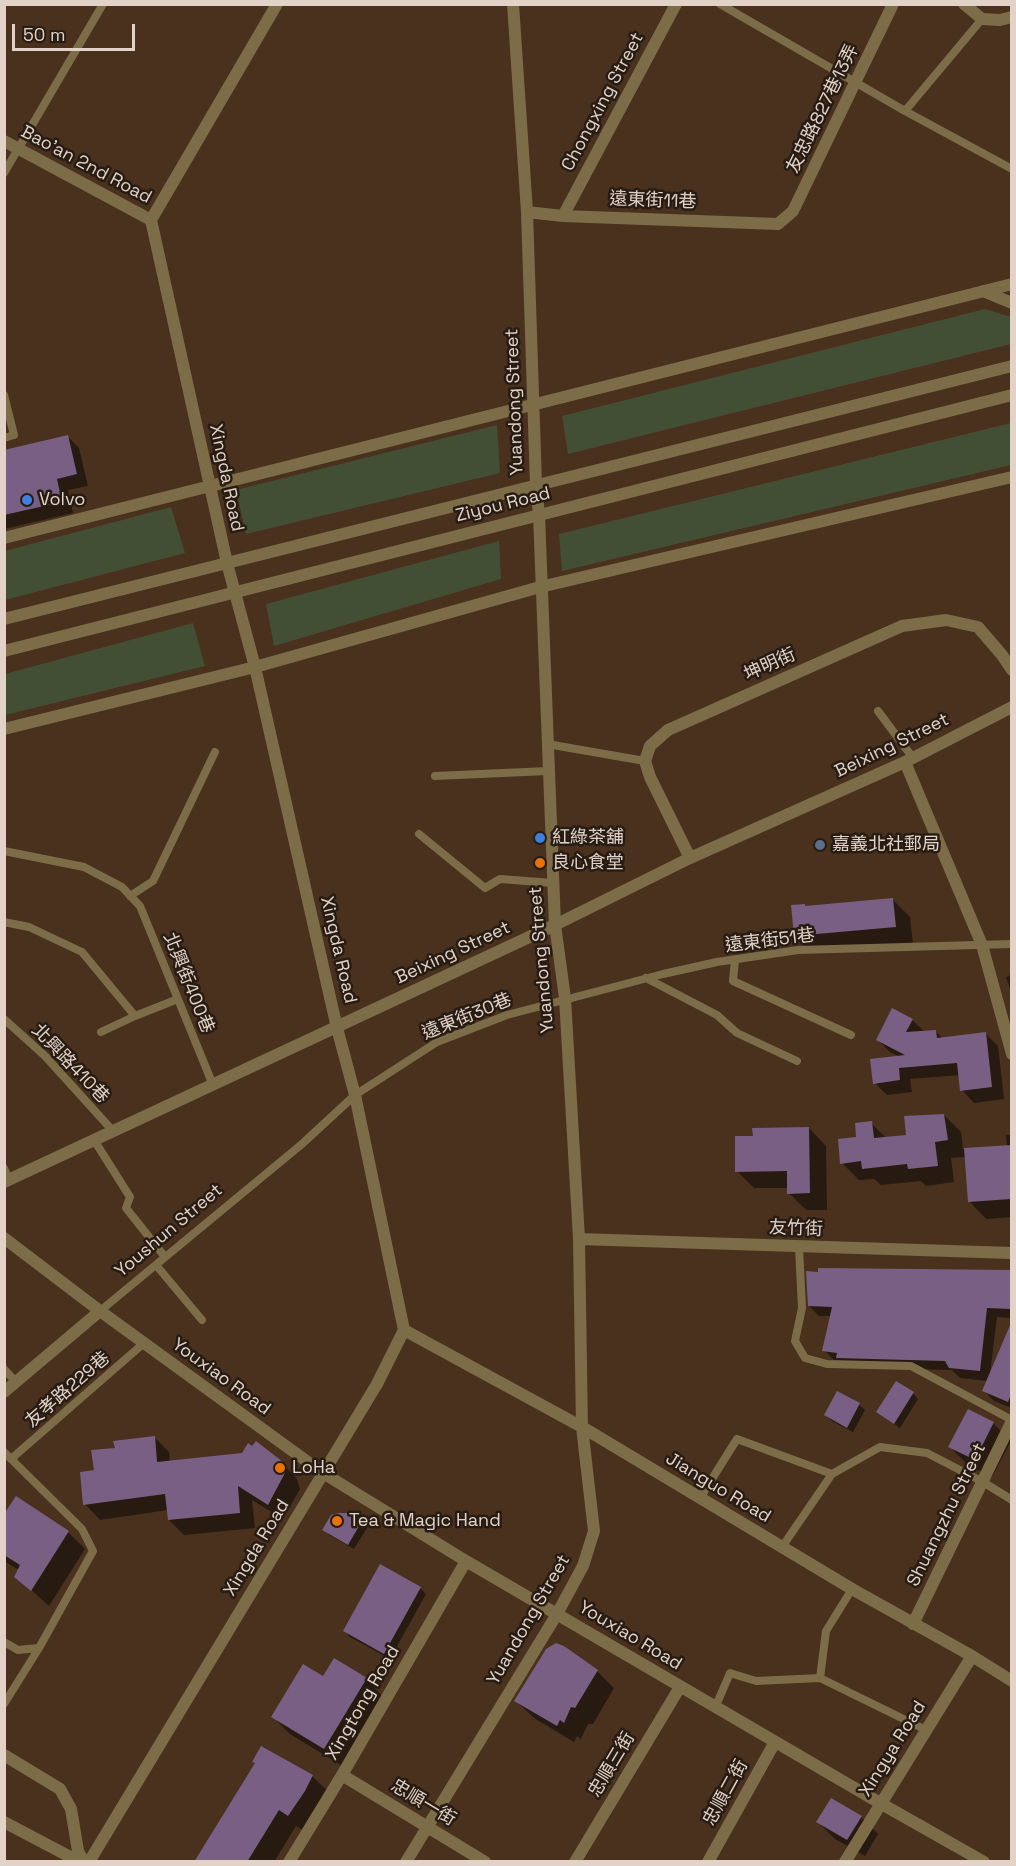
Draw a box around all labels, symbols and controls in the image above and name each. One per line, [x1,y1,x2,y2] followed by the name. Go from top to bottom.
[15,12,138,50] scale bar
[23,23,65,46] text: 50 m
[557,29,649,175] street label: Chongxing Street
[783,41,863,177] street label: 友忠路827巷13弄
[17,121,155,209] street label: Bao'an 2nd Road
[609,189,697,213] street label: 遠東街11巷
[502,328,528,476] street label: Yuandong Street
[204,422,248,534] street label: Xingda Road
[453,483,553,527] street label: Ziyou Road
[39,489,85,511] place label: Volvo
[20,493,34,507] marker: Volvo
[741,644,799,686] street label: 坤明街
[831,709,953,783] street label: Beixing Street
[552,827,624,849] place label: 紅綠茶舖
[533,831,547,845] marker: 紅綠茶舖
[832,834,940,856] place label: 嘉義北社郵局
[813,838,827,852] marker: 嘉義北社郵局
[552,852,624,874] place label: 良心食堂
[533,856,547,870] marker: 良心食堂
[525,886,559,1034] street label: Yuandong Street
[315,894,361,1006] street label: Xingda Road
[392,917,514,989] street label: Beixing Street
[724,925,816,957] street label: 遠東街51巷
[158,930,218,1036] street label: 北興街400巷
[419,989,515,1045] street label: 遠東街30巷
[27,1020,113,1108] street label: 北興路410巷
[111,1180,227,1282] street label: Youshun Street
[769,1217,823,1241] street label: 友竹街
[167,1334,275,1420] street label: Youxiao Road
[21,1348,115,1432] street label: 友孝路229巷
[903,1440,991,1590] street label: Shuangzhu Street
[661,1448,775,1528] street label: Jianguo Road
[292,1457,335,1479] place label: LoHa
[273,1461,287,1475] marker: LoHa
[220,1496,294,1600] street label: Xingda Road
[349,1510,501,1532] place label: Tea & Magic Hand
[330,1514,344,1528] marker: Tea & Magic Hand
[483,1551,575,1689] street label: Yuandong Street
[574,1597,686,1675] street label: Youxiao Road
[321,1642,405,1764] street label: Xingtong Road
[855,1697,931,1801] street label: Xingya Road
[584,1729,640,1801] street label: 忠順三街
[699,1756,753,1830] street label: 忠順二街
[387,1775,459,1831] street label: 忠順一街

